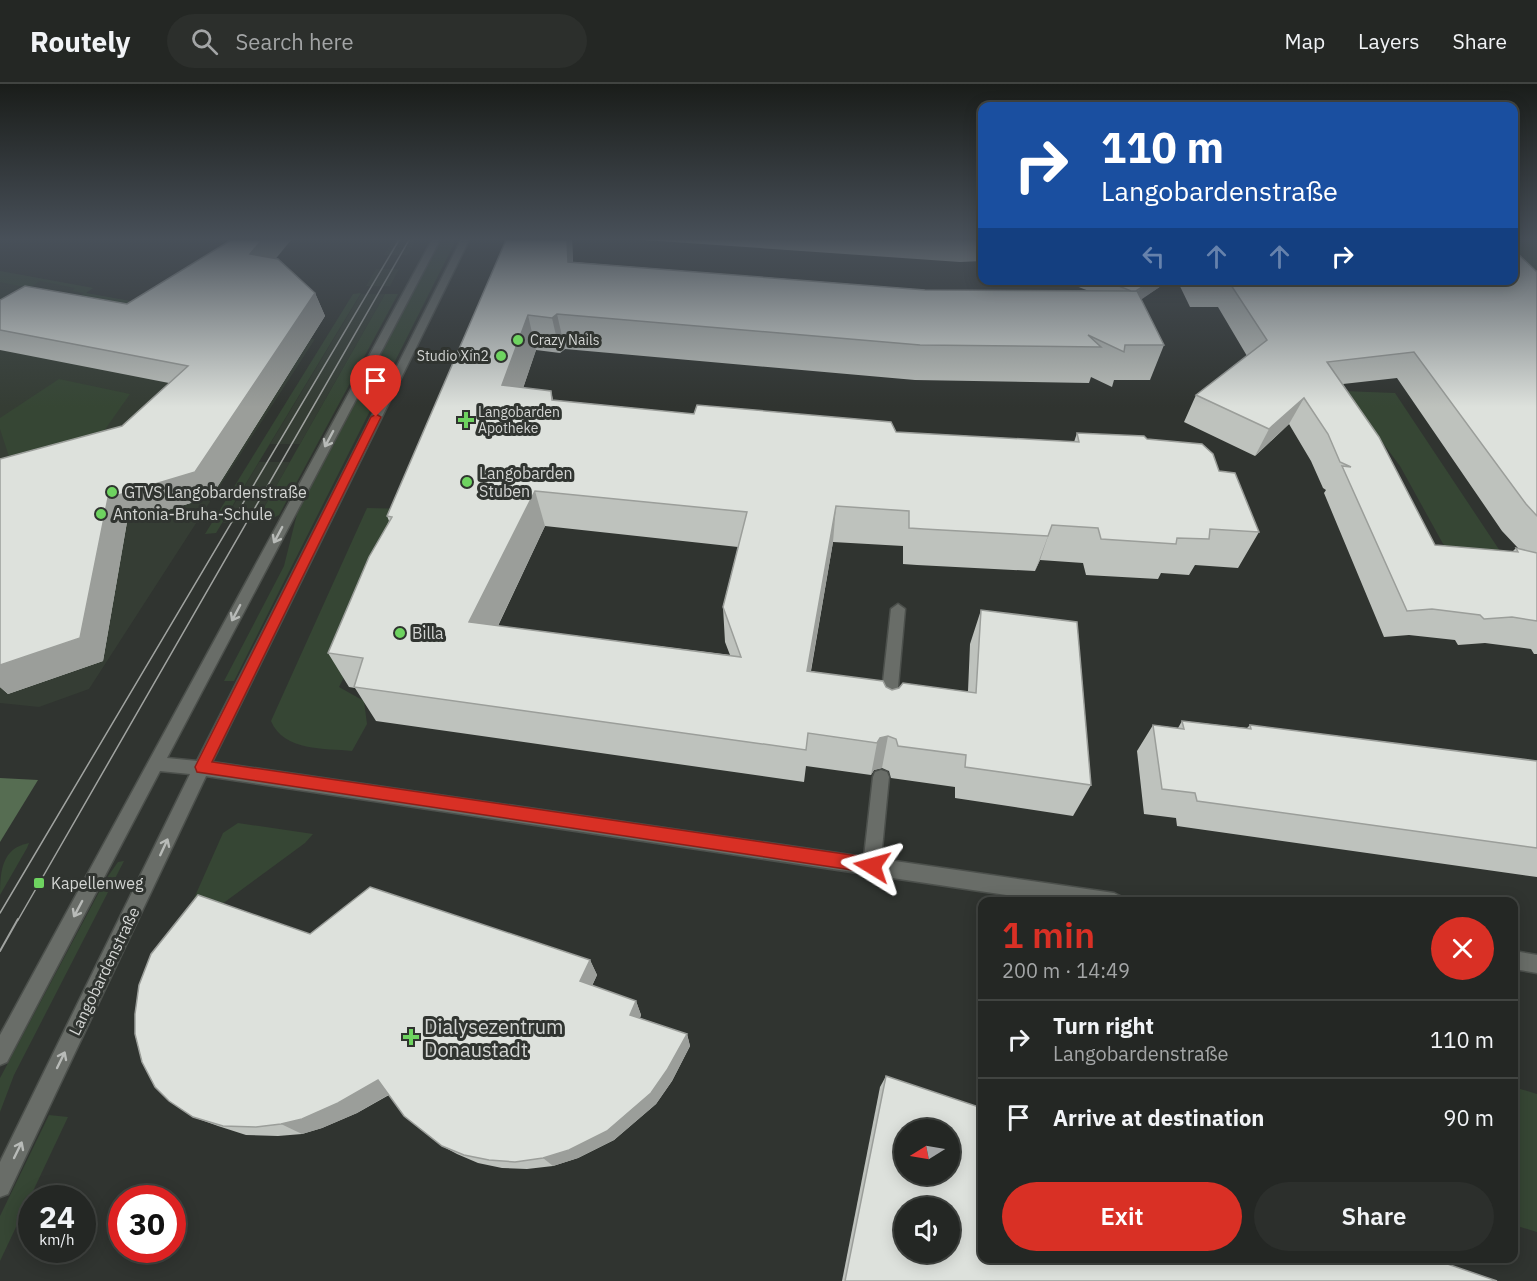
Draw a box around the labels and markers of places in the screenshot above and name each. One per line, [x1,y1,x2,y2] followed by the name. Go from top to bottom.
[530,331,600,349] place label: Crazy Nails
[511,333,525,347] marker: Crazy Nails
[417,347,489,365] place label: Studio Xin2
[494,349,508,363] marker: Studio Xin2
[350,355,401,417] pin
[478,403,560,437] place label: Langobarden Apotheke
[459,413,473,427] marker: Langobarden Apotheke
[479,463,573,501] place label: Langobarden Stuben
[460,475,474,489] marker: Langobarden Stuben
[124,482,307,502] place label: GTVS Langobardenstraße
[105,485,119,499] marker: GTVS Langobardenstraße
[113,504,273,524] place label: Antonia-Bruha-Schule
[94,507,108,521] marker: Antonia-Bruha-Schule
[412,623,444,643] place label: Billa
[393,626,407,640] marker: Billa
[51,873,144,893] place label: Kapellenweg
[32,876,46,890] marker: Kapellenweg
[424,1013,563,1063] place label: Dialysezentrum Donaustadt
[402,1028,420,1046] marker: Dialysezentrum Donaustadt

